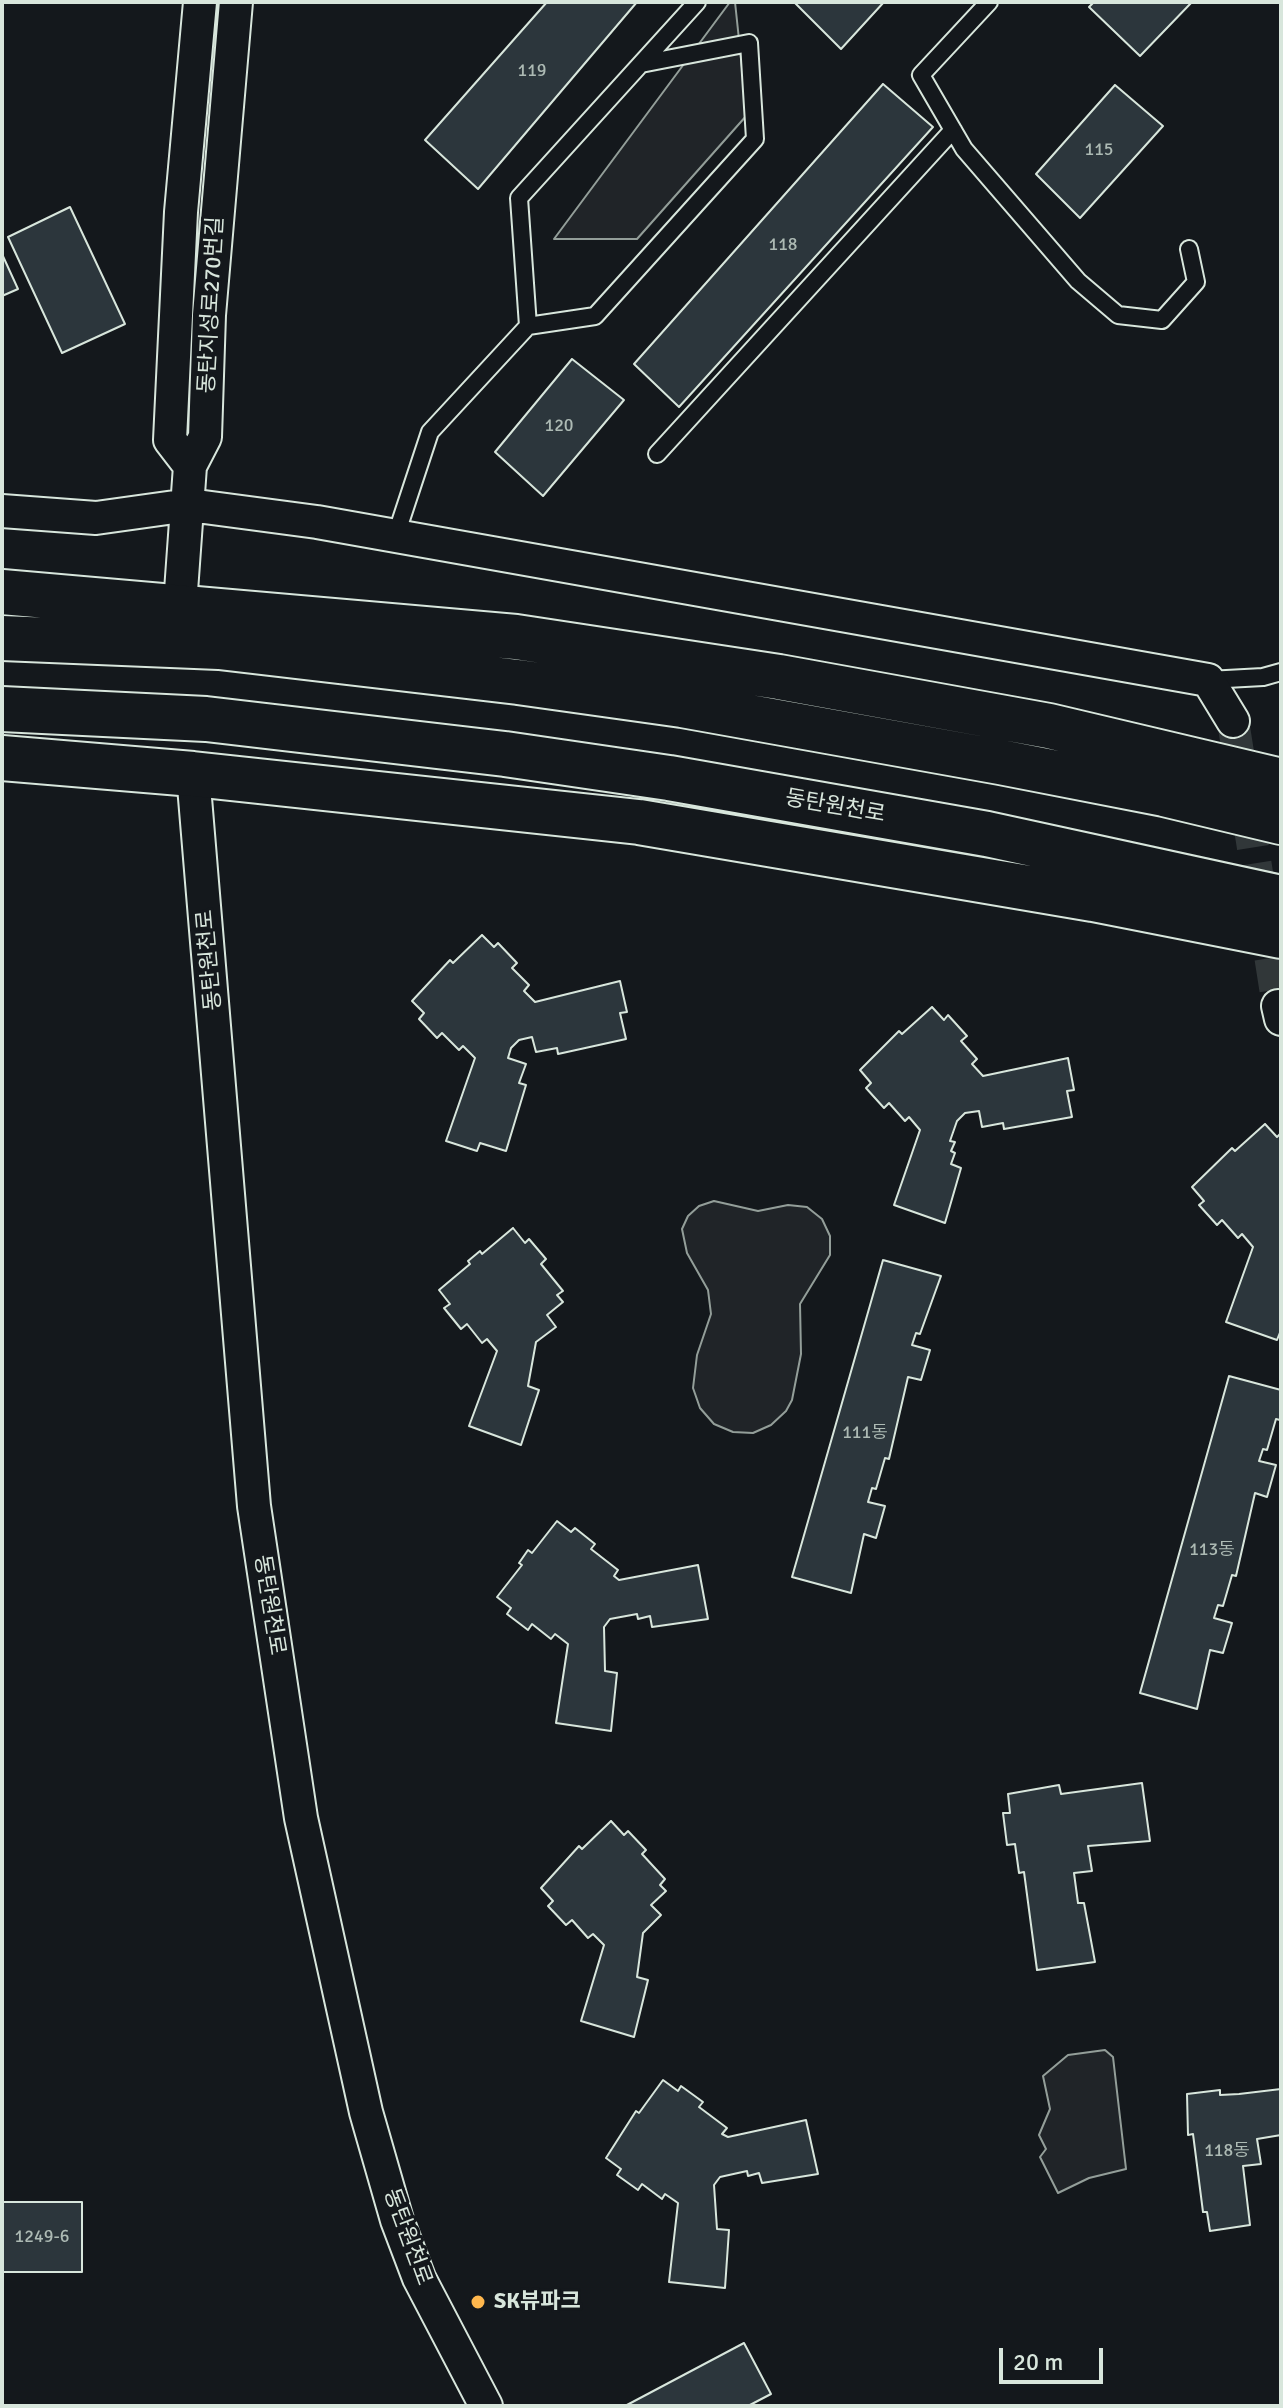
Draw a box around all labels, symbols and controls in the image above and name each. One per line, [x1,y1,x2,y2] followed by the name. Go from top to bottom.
[517,60,547,82] house number: 119
[1084,139,1114,161] house number: 115
[194,216,230,394] street label: 동탄지성로270번길
[768,234,798,256] house number: 118
[544,415,574,437] house number: 120
[783,785,887,829] street label: 동탄원천로
[192,908,228,1012] street label: 동탄원천로
[842,1422,888,1444] house number: 111동
[1189,1539,1235,1561] house number: 113동
[248,1553,290,1657] street label: 동탄원천로
[1204,2140,1250,2162] house number: 118동
[377,2185,437,2289] street label: 동탄원천로
[15,2226,69,2248] house number: 1249-6
[494,2289,581,2315] place label: SK뷰파크
[469,2293,487,2311] marker: SK뷰파크
[1003,2332,1107,2382] scale bar
[1013,2347,1063,2377] text: 20 m

